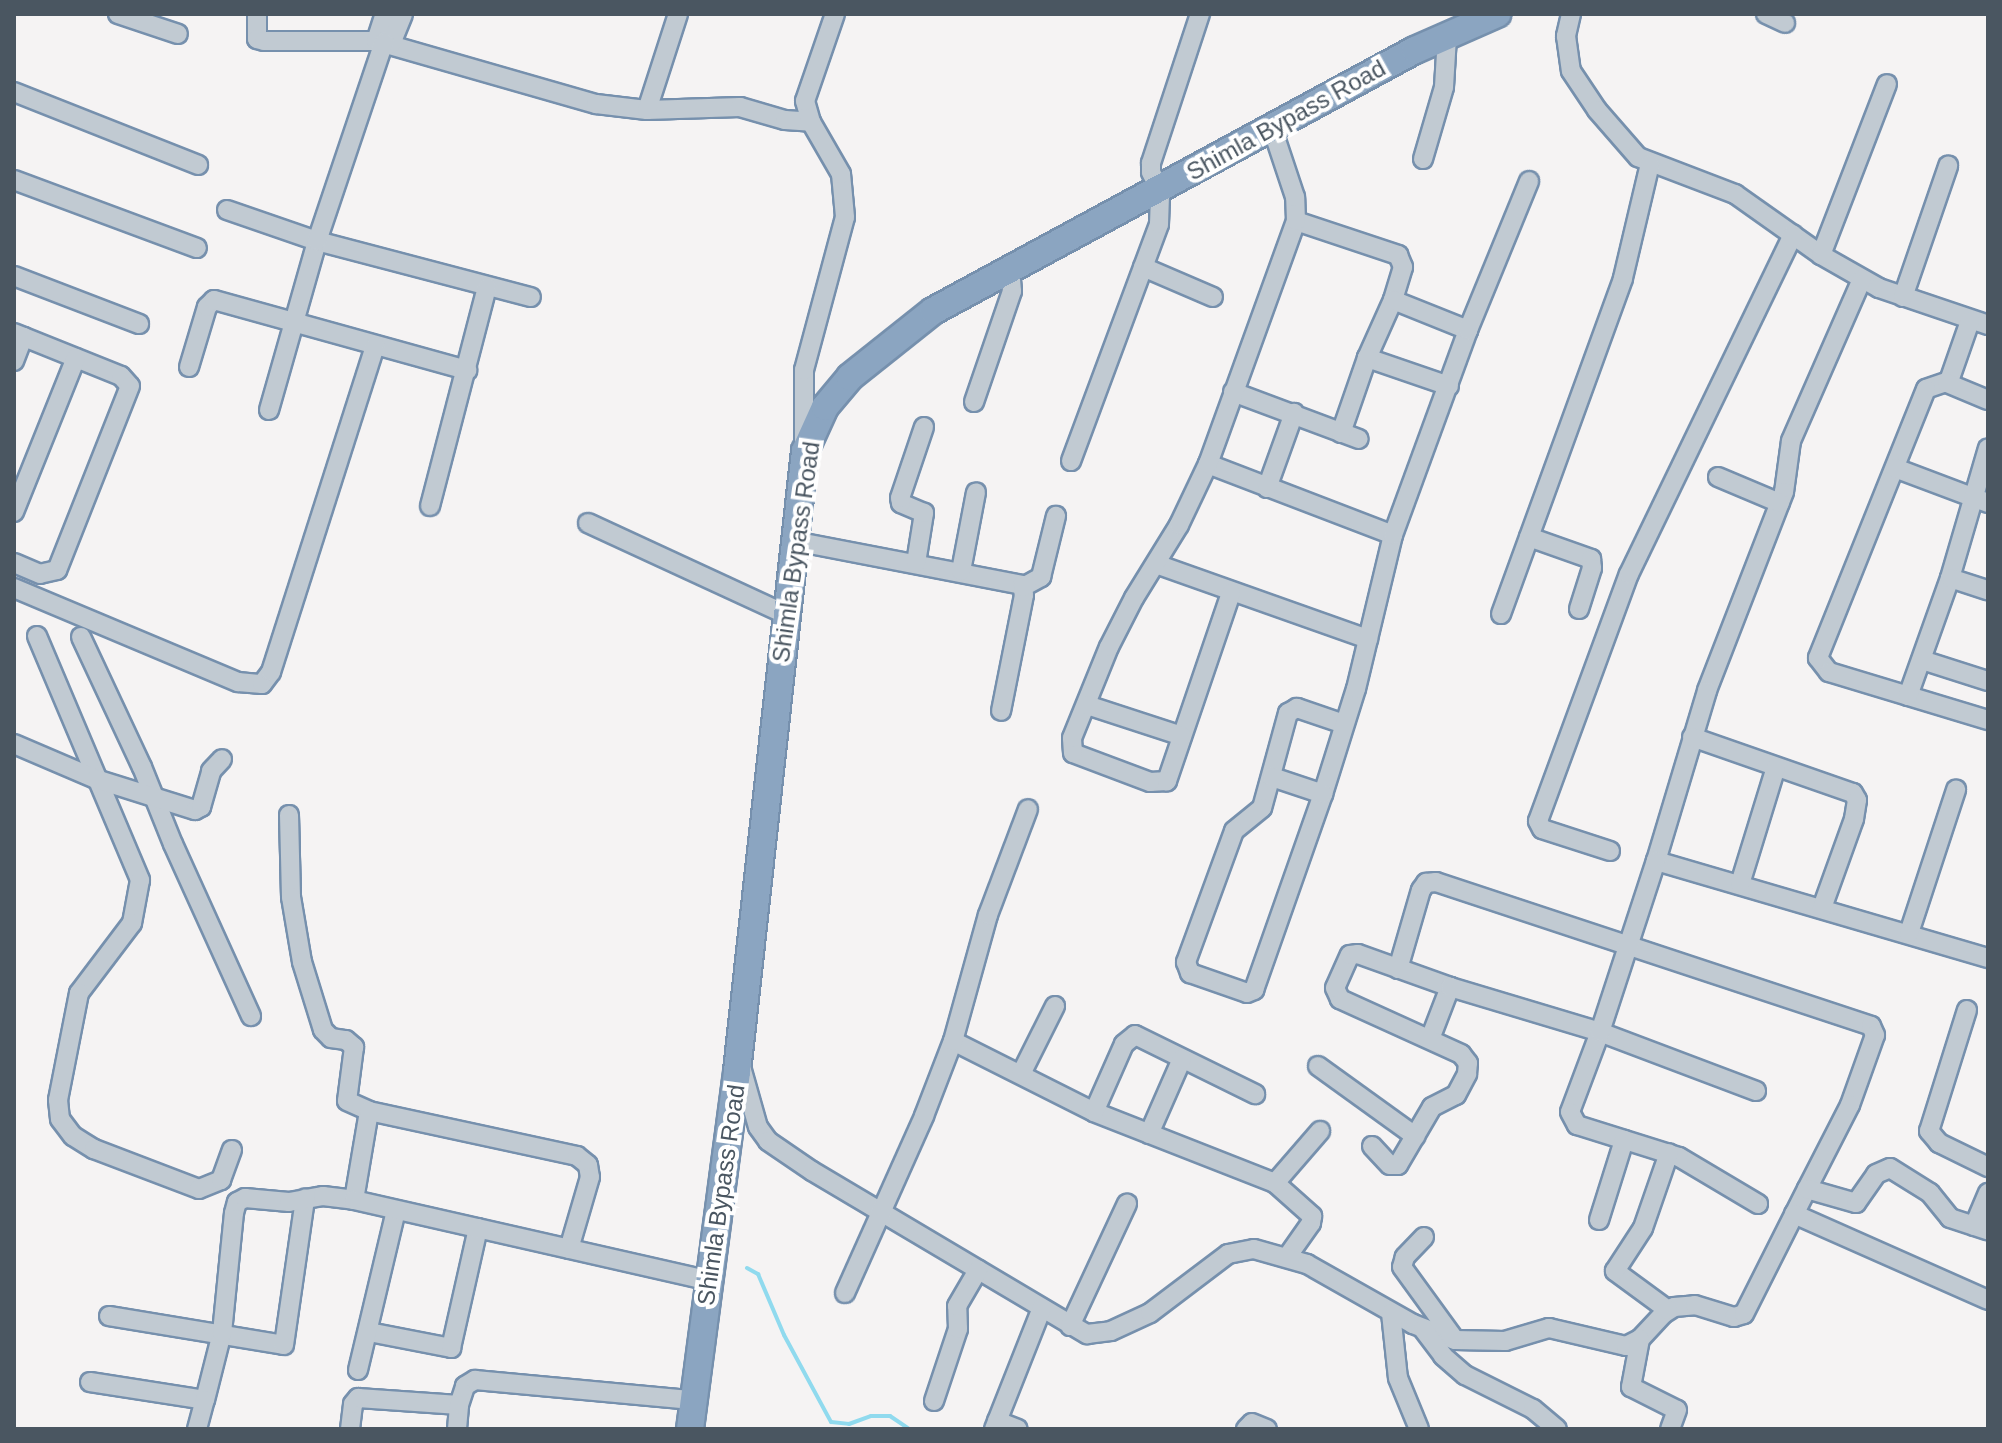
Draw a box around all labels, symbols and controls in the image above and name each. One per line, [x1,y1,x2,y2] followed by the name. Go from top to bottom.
[1182,53,1390,187] street label: Shimla Bypass Road
[766,440,826,664] street label: Shimla Bypass Road
[691,1083,751,1307] street label: Shimla Bypass Road

